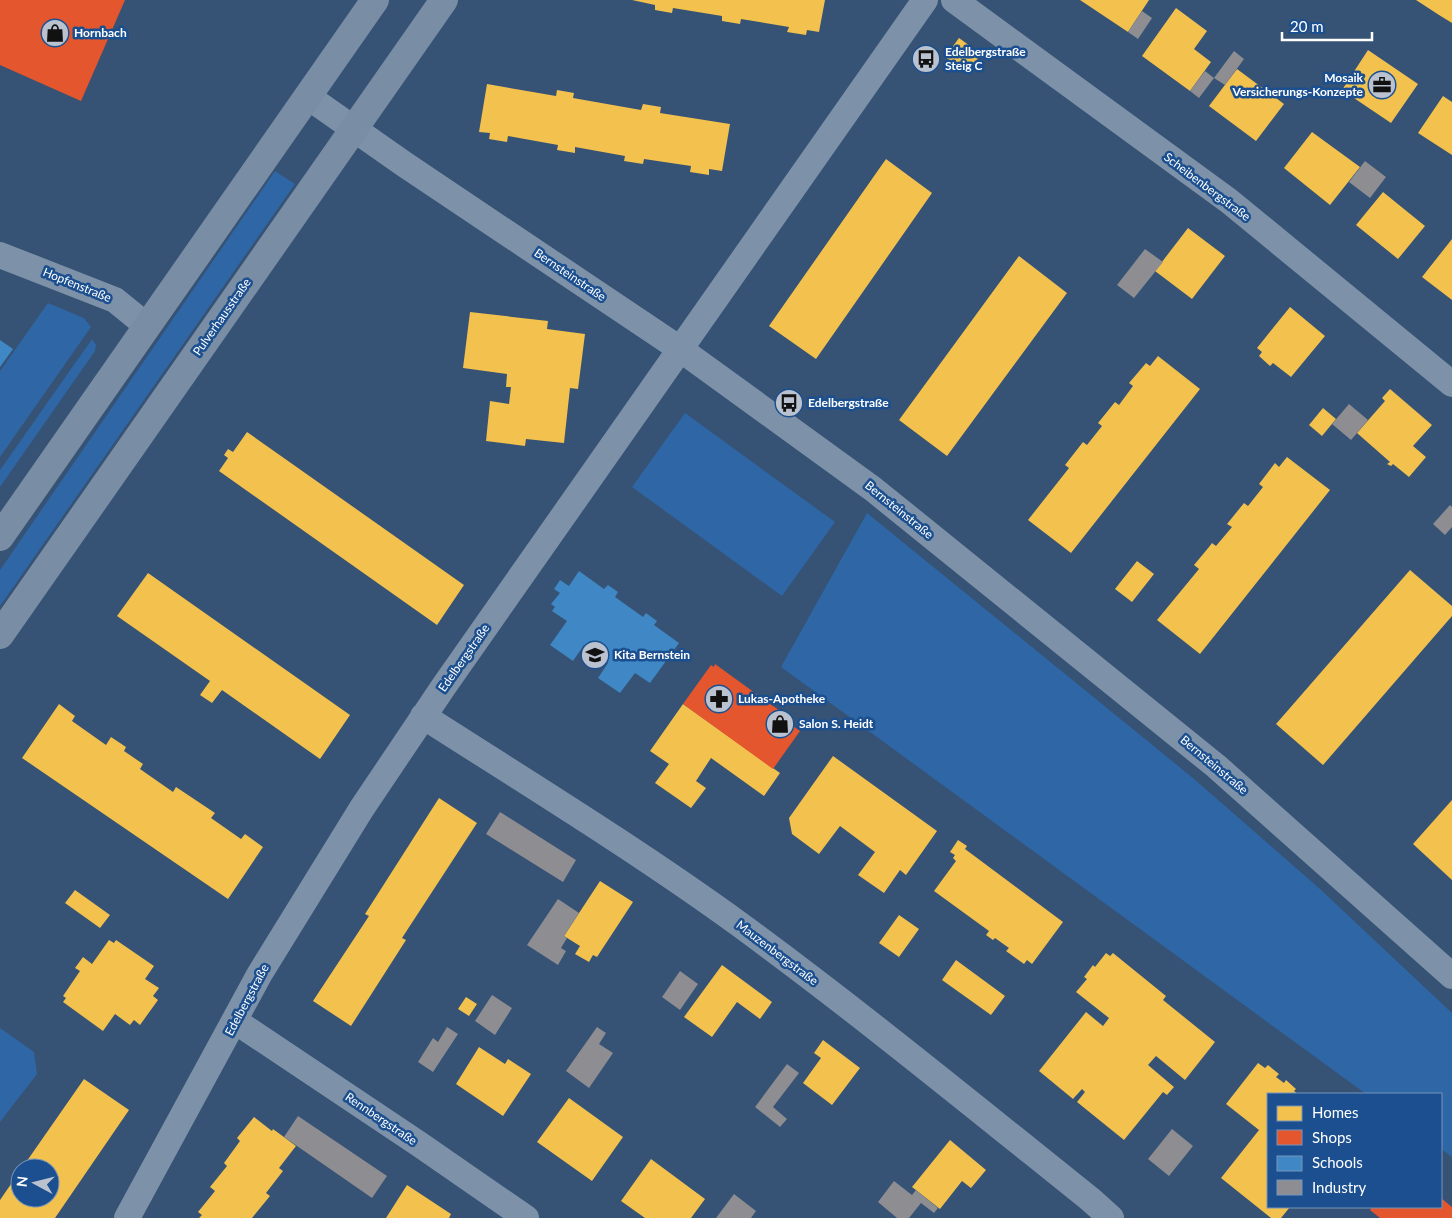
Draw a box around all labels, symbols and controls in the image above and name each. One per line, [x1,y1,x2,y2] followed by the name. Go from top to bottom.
[1282,10,1372,42] scale bar
[1290,17,1324,35] text: 20 m
[40,18,70,48] shop icon: Hornbach
[74,25,127,40] place label: Hornbach
[911,44,941,74] bus stop icon: Edelbergstraße Steig C
[945,44,1026,73] place label: Edelbergstraße Steig C
[1232,70,1364,99] place label: Mosaik Versicherungs-Konzepte
[1367,70,1397,100] office icon: Mosaik Versicherungs-Konzepte
[1161,149,1254,224] street label: Scheibenbergstraße
[531,245,609,304] street label: Bernsteinstraße
[41,264,114,305] street label: Hopfenstraße
[189,275,254,358] street label: Pulverhausstraße
[774,388,804,418] bus stop icon: Edelbergstraße
[808,395,889,410] place label: Edelbergstraße
[862,478,936,542] street label: Bernsteinstraße
[435,621,492,694] street label: Edelbergstraße
[580,640,610,670] school or university icon: Kita Bernstein
[614,647,690,662] place label: Kita Bernstein
[704,684,734,714] pharmacy icon: Lukas-Apotheke
[738,691,826,706] place label: Lukas-Apotheke
[765,709,795,739] shop icon: Salon S. Heidt
[799,716,874,731] place label: Salon S. Heidt
[1178,732,1251,797] street label: Bernsteinstraße
[733,917,821,988] street label: Mauzenbergstraße
[221,961,272,1038] street label: Edelbergstraße
[343,1089,420,1148] street label: Rennbergstraße
[1267,1093,1442,1208] legend
[1312,1103,1358,1121] text: Homes
[1312,1128,1352,1146] text: Shops
[1312,1153,1363,1171] text: Schools
[10,1158,60,1208] north arrow
[13,1175,31,1188] text: N
[1312,1178,1367,1196] text: Industry

